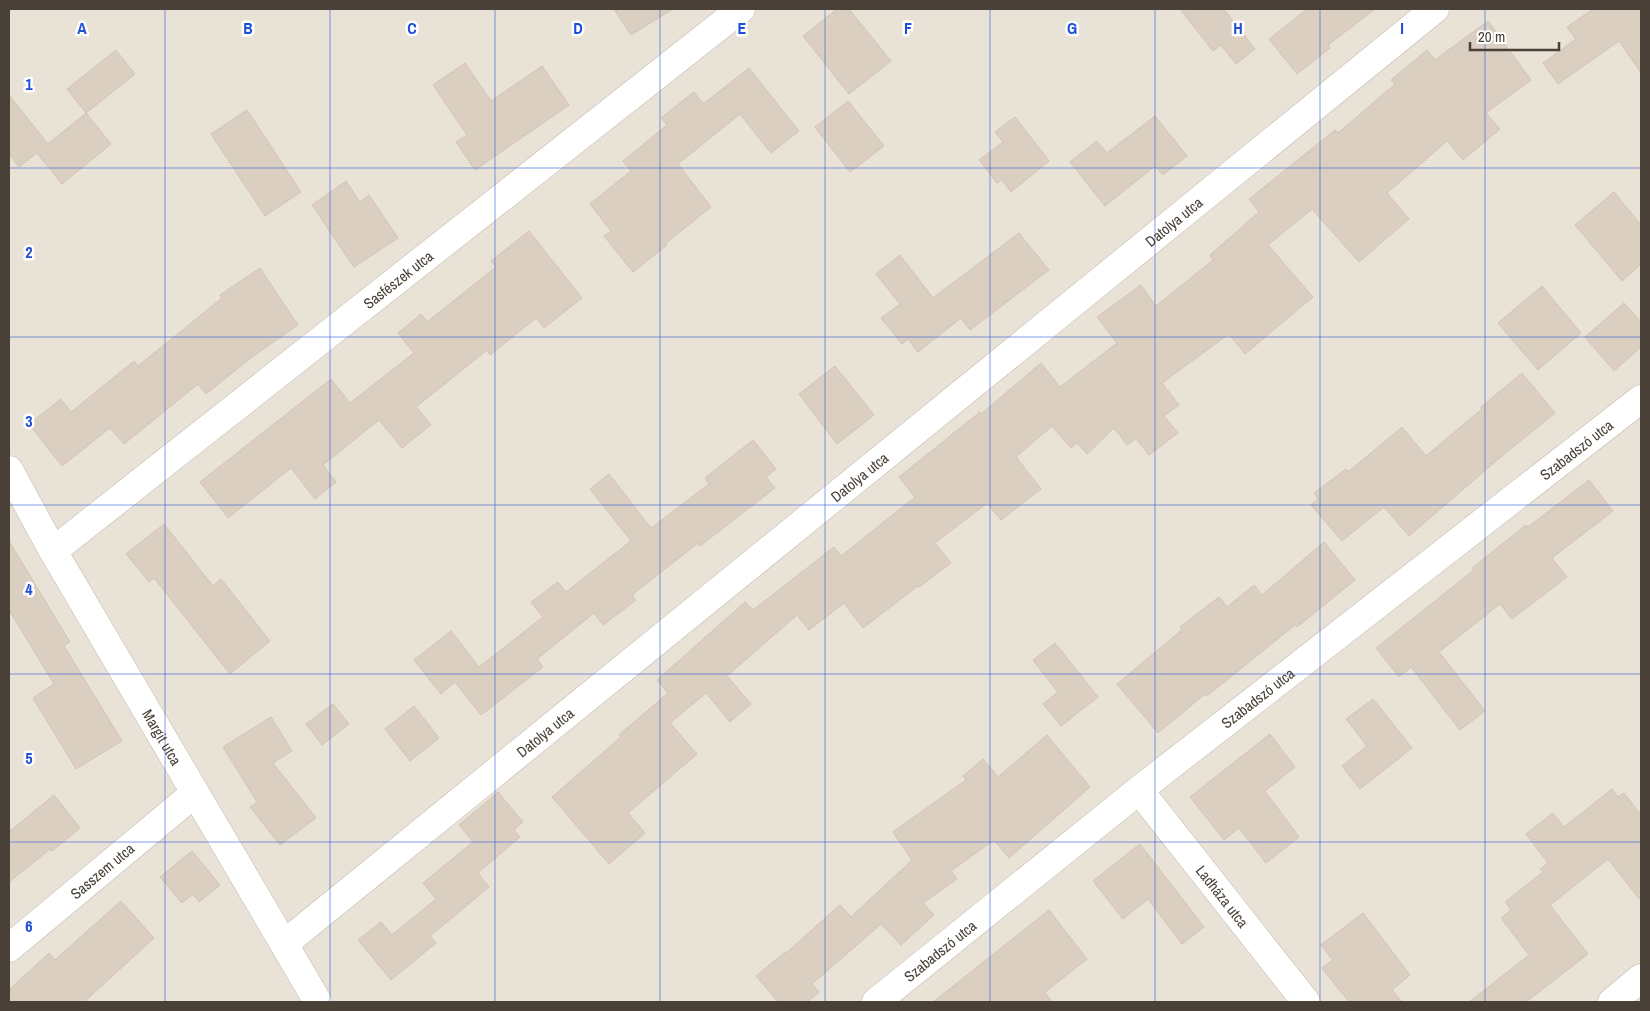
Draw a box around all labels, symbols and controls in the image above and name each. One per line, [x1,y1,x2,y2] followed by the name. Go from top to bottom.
[77,17,87,39] text: A
[243,17,253,39] text: B
[407,17,417,39] text: C
[573,17,583,39] text: D
[738,17,747,39] text: E
[904,17,912,39] text: F
[1067,17,1077,39] text: G
[1233,17,1243,39] text: H
[1400,17,1404,39] text: I
[1470,20,1559,52] scale bar
[1478,26,1505,47] text: 20 m
[25,73,33,95] text: 1
[1140,192,1207,251] street label: Datolya utca
[25,241,33,263] text: 2
[359,245,437,313] street label: Sasfészek utca
[25,410,33,432] text: 3
[1535,414,1617,485] street label: Szabadszó utca
[826,447,892,507] street label: Datolya utca
[25,578,33,600] text: 4
[1216,662,1299,733] street label: Szabadszó utca
[512,702,578,762] street label: Datolya utca
[138,705,187,769] street label: Margit utca
[25,747,33,769] text: 5
[66,838,138,903] street label: Sasszem utca
[1191,861,1254,932] street label: Ladháza utca
[25,915,33,937] text: 6
[899,915,981,986] street label: Szabadszó utca

